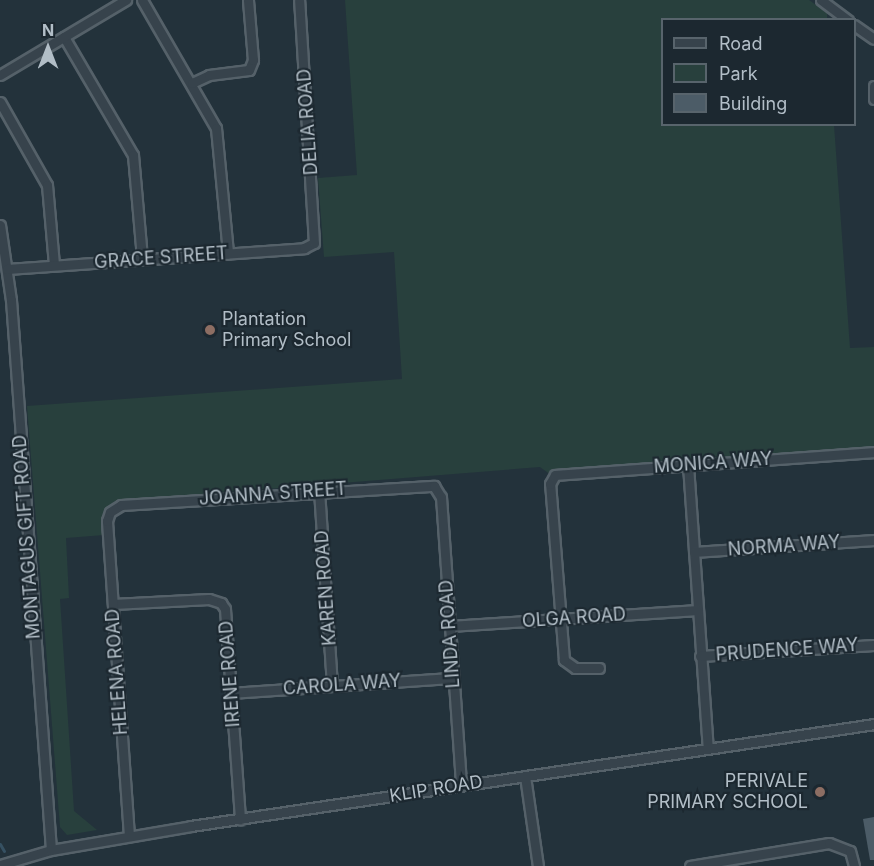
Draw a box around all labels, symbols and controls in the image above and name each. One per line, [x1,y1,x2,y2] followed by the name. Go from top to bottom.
[18,18,78,78] north arrow
[661,18,856,126] legend
[42,20,54,40] text: N
[719,33,762,54] text: Road
[719,63,758,84] text: Park
[294,68,322,176] street label: DELIA ROAD
[719,93,787,114] text: Building
[93,243,229,273] street label: GRACE STREET
[222,309,351,352] place label: Plantation Primary School
[203,323,217,337] marker: Plantation Primary School
[9,434,45,640] street label: MONTAGUS GIFT ROAD
[653,448,773,478] street label: MONICA WAY
[198,478,348,510] street label: JOANNA STREET
[311,530,341,646] street label: KAREN ROAD
[727,531,841,561] street label: NORMA WAY
[435,579,465,689] street label: LINDA ROAD
[521,604,627,632] street label: OLGA ROAD
[102,608,132,736] street label: HELENA ROAD
[216,620,244,728] street label: IRENE ROAD
[715,634,859,666] street label: PRUDENCE WAY
[282,670,402,700] street label: CAROLA WAY
[388,771,484,807] street label: KLIP ROAD
[647,771,808,814] place label: PERIVALE PRIMARY SCHOOL
[813,785,827,799] marker: PERIVALE PRIMARY SCHOOL

